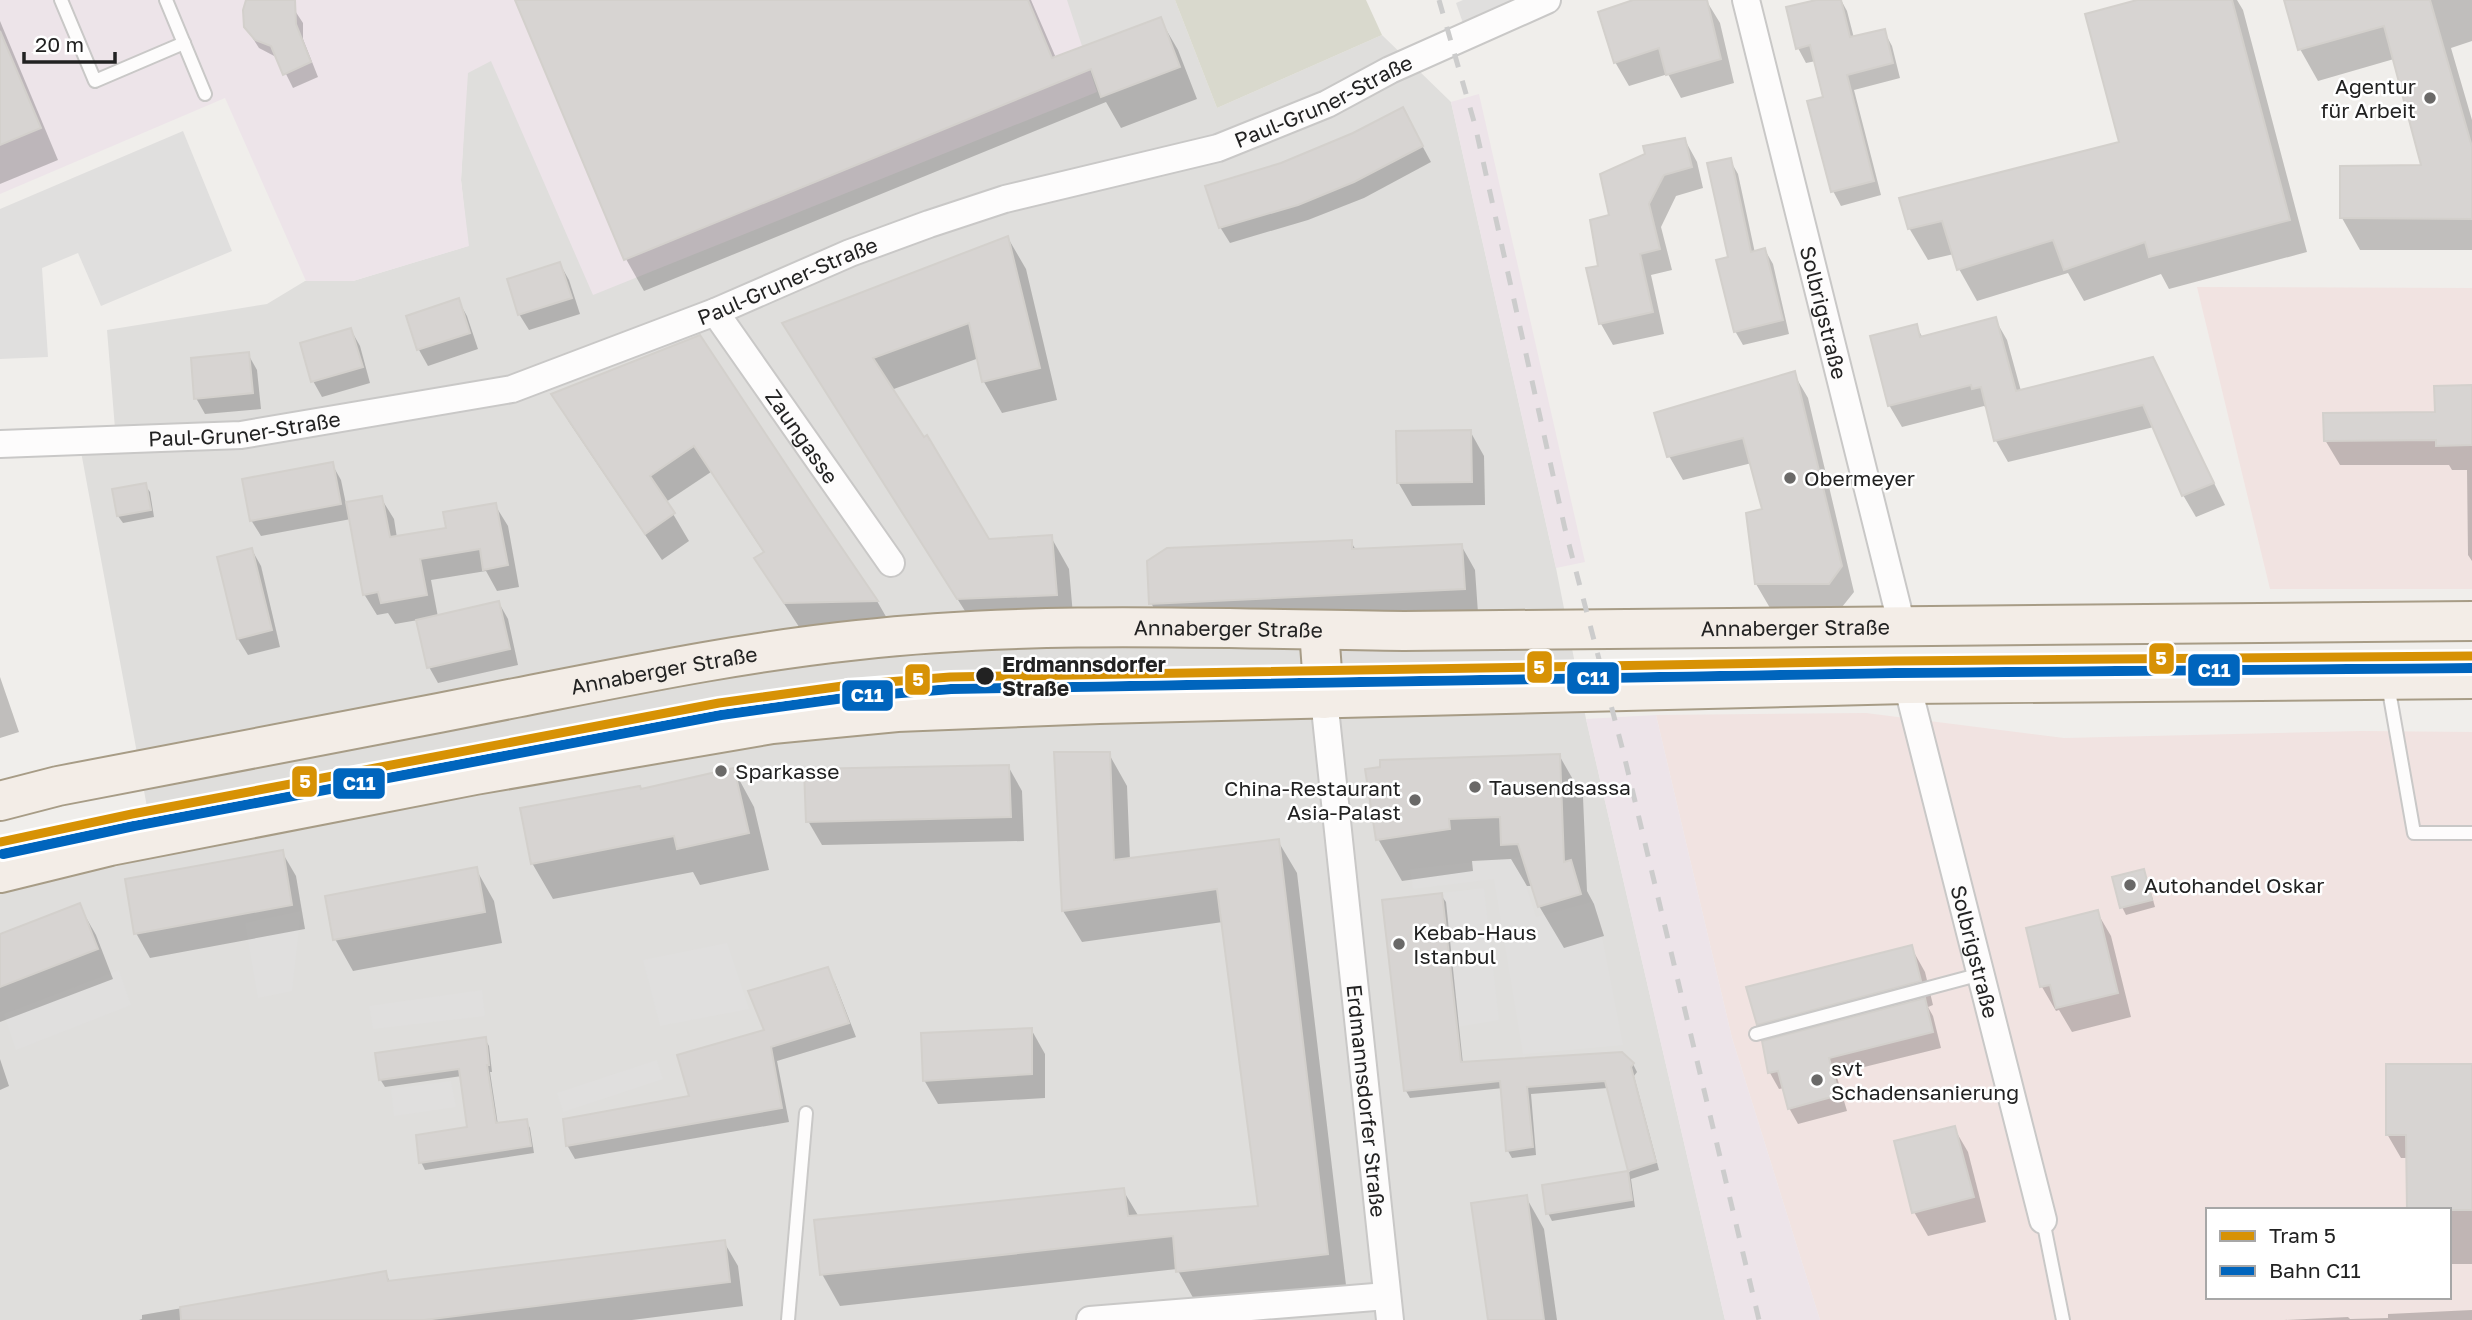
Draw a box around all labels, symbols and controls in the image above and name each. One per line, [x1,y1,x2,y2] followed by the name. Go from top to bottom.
[24,21,116,65] scale bar
[35,31,84,57] text: 20 m
[1230,49,1416,153] street label: Paul-Gruner-Straße
[2321,73,2416,123] place label: Agentur für Arbeit
[2422,90,2438,106] marker: Agentur für Arbeit
[694,231,881,330] street label: Paul-Gruner-Straße
[1795,243,1853,382] street label: Solbrigstraße
[760,384,844,489] street label: Zaungasse
[148,405,342,451] street label: Paul-Gruner-Straße
[1804,465,1915,491] place label: Obermeyer
[1782,470,1798,486] marker: Obermeyer
[1701,613,1890,641] street label: Annaberger Straße
[1134,614,1323,643] street label: Annaberger Straße
[569,640,759,700] street label: Annaberger Straße
[2148,642,2175,675] line badge: 5
[2155,646,2167,669] text: 5
[1526,650,1553,684] line badge: 5
[1002,651,1166,701] place label: Erdmannsdorfer Straße
[2187,653,2241,687] line badge: C11
[1533,655,1545,678] text: 5
[2197,658,2231,681] text: C11
[1566,661,1620,695] line badge: C11
[904,663,931,696] line badge: 5
[974,665,996,687] marker: Erdmannsdorfer Straße
[1576,666,1610,689] text: C11
[912,667,924,690] text: 5
[841,679,894,712] line badge: C11
[850,683,884,706] text: C11
[735,758,839,784] place label: Sparkasse
[713,763,729,779] marker: Sparkasse
[291,765,318,798] line badge: 5
[332,767,386,800] line badge: C11
[299,769,311,792] text: 5
[342,771,376,794] text: C11
[1489,774,1631,800] place label: Tausendsassa
[1224,775,1401,825] place label: China-Restaurant Asia-Palast
[1467,779,1483,795] marker: Tausendsassa
[1407,792,1423,808] marker: China-Restaurant Asia-Palast
[2144,872,2325,898] place label: Autohandel Oskar
[2122,877,2138,893] marker: Autohandel Oskar
[1946,882,2004,1021] street label: Solbrigstraße
[1413,919,1537,969] place label: Kebab-Haus Istanbul
[1391,936,1407,952] marker: Kebab-Haus Istanbul
[1341,983,1392,1219] street label: Erdmannsdorfer Straße
[1831,1055,2019,1105] place label: svt Schadensanierung
[1809,1072,1825,1088] marker: svt Schadensanierung
[2206,1208,2451,1299] legend
[2269,1222,2336,1248] text: Tram 5
[2269,1257,2361,1283] text: Bahn C11

